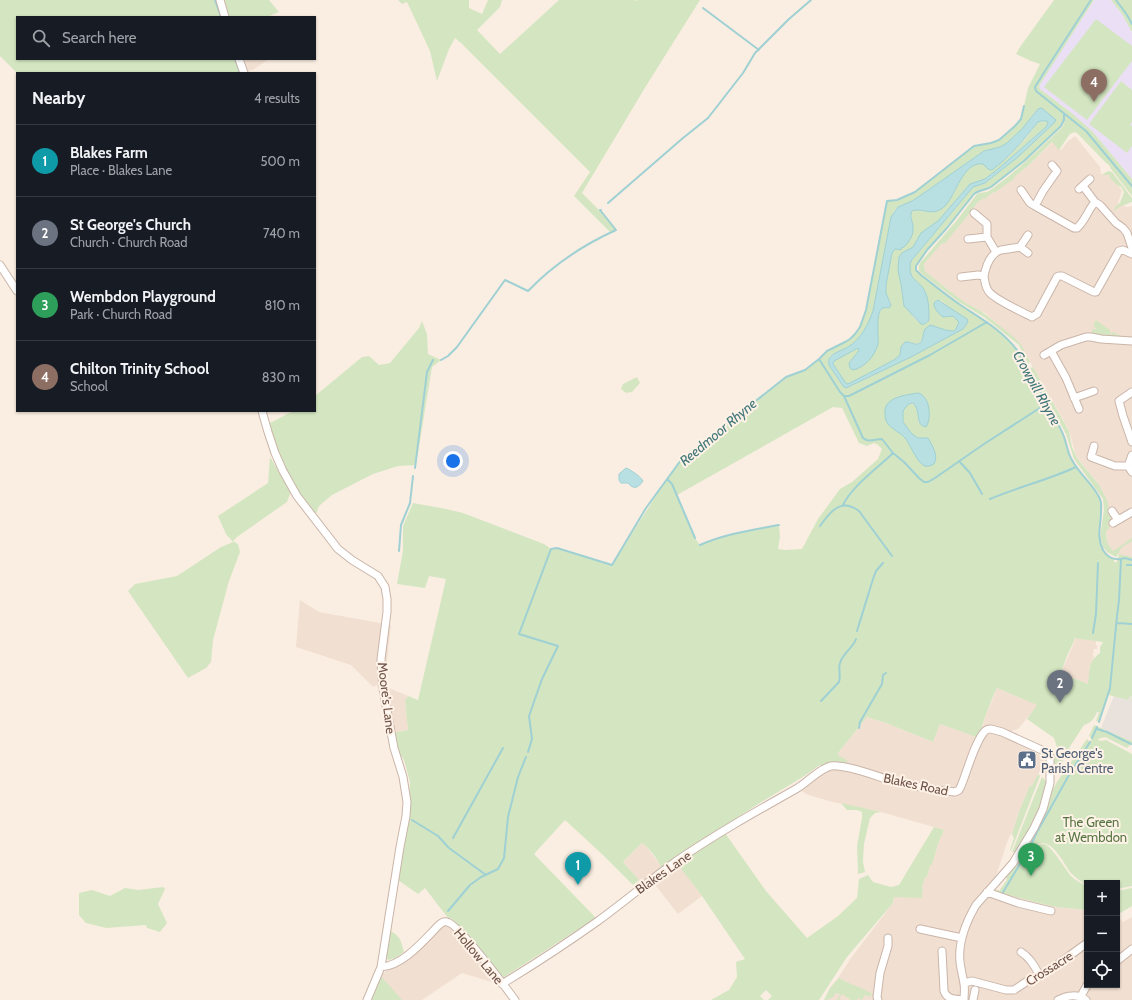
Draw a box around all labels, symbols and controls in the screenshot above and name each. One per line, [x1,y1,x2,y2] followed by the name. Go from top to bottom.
[16,16,316,60] search box
[30,27,52,49] icon: search
[62,29,137,47] text: Search here
[1081,69,1107,102] pin: 4
[32,88,85,108] text: Nearby
[254,90,300,106] text: 4 results
[70,144,148,162] text: Blakes Farm
[43,153,47,169] text: 1
[260,153,300,169] text: 500 m
[70,162,172,178] text: Place · Blakes Lane
[70,216,191,234] text: St George's Church
[42,225,48,241] text: 2
[263,225,300,241] text: 740 m
[70,234,188,250] text: Church · Church Road
[70,288,216,306] text: Wembdon Playground
[41,297,49,313] text: 3
[264,297,300,313] text: 810 m
[70,306,172,322] text: Park · Church Road
[1009,347,1065,429] water label: Crowpill Rhyne
[70,360,209,378] text: Chilton Trinity School
[41,369,49,385] text: 4
[262,369,300,385] text: 830 m
[70,378,108,394] text: School
[676,394,761,470] water label: Reedmoor Rhyne
[443,451,463,471] your location
[375,661,399,735] street label: Moore's Lane
[1047,670,1073,703] pin: 2
[1041,745,1114,776] place label: St George's Parish Centre
[1016,749,1038,771] public building icon: St George's Parish Centre
[882,769,950,799] street label: Blakes Road
[1055,814,1127,845] park label: The Green at Wembdon
[1018,843,1044,876] pin: 3
[632,847,694,897] street label: Blakes Lane
[565,852,591,885] pin: 1
[1084,880,1120,988] map controls
[1084,880,1120,916] button: +
[1084,916,1120,952] button: −
[451,925,507,988] street label: Hollow Lane
[1022,947,1076,989] street label: Crossacre
[1084,952,1120,988] button: locate

